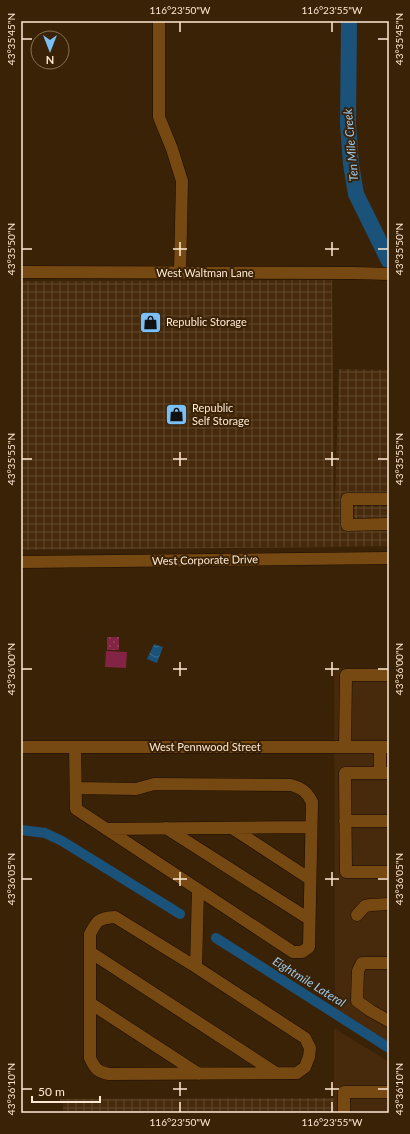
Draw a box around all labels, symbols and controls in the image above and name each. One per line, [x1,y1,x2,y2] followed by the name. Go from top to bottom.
[150,4,211,16] text: 116°23'50"W
[302,4,363,16] text: 116°23'55"W
[5,13,17,65] text: 43°35'45"N
[393,13,405,65] text: 43°35'45"N
[30,30,70,70] north arrow
[46,54,54,67] text: N
[340,108,361,182] water label: Ten Mile Creek
[5,223,17,275] text: 43°35'50"N
[393,223,405,275] text: 43°35'50"N
[156,266,254,279] street label: West Waltman Lane
[137,309,163,335] shop icon: Republic Storage
[166,315,247,328] place label: Republic Storage
[164,401,190,427] shop icon: Republic Self Storage
[192,401,250,427] place label: Republic Self Storage
[5,433,17,485] text: 43°35'55"N
[393,433,405,485] text: 43°35'55"N
[152,552,258,567] street label: West Corporate Drive
[5,643,17,695] text: 43°36'00"N
[393,643,405,695] text: 43°36'00"N
[149,740,261,753] street label: West Pennwood Street
[5,853,17,905] text: 43°36'05"N
[393,853,405,905] text: 43°36'05"N
[270,953,349,1010] water label: Eightmile Lateral
[5,1063,17,1115] text: 43°36'10"N
[393,1063,405,1115] text: 43°36'10"N
[32,1078,100,1104] scale bar
[38,1084,65,1099] text: 50 m
[150,1116,211,1128] text: 116°23'50"W
[302,1116,363,1128] text: 116°23'55"W

